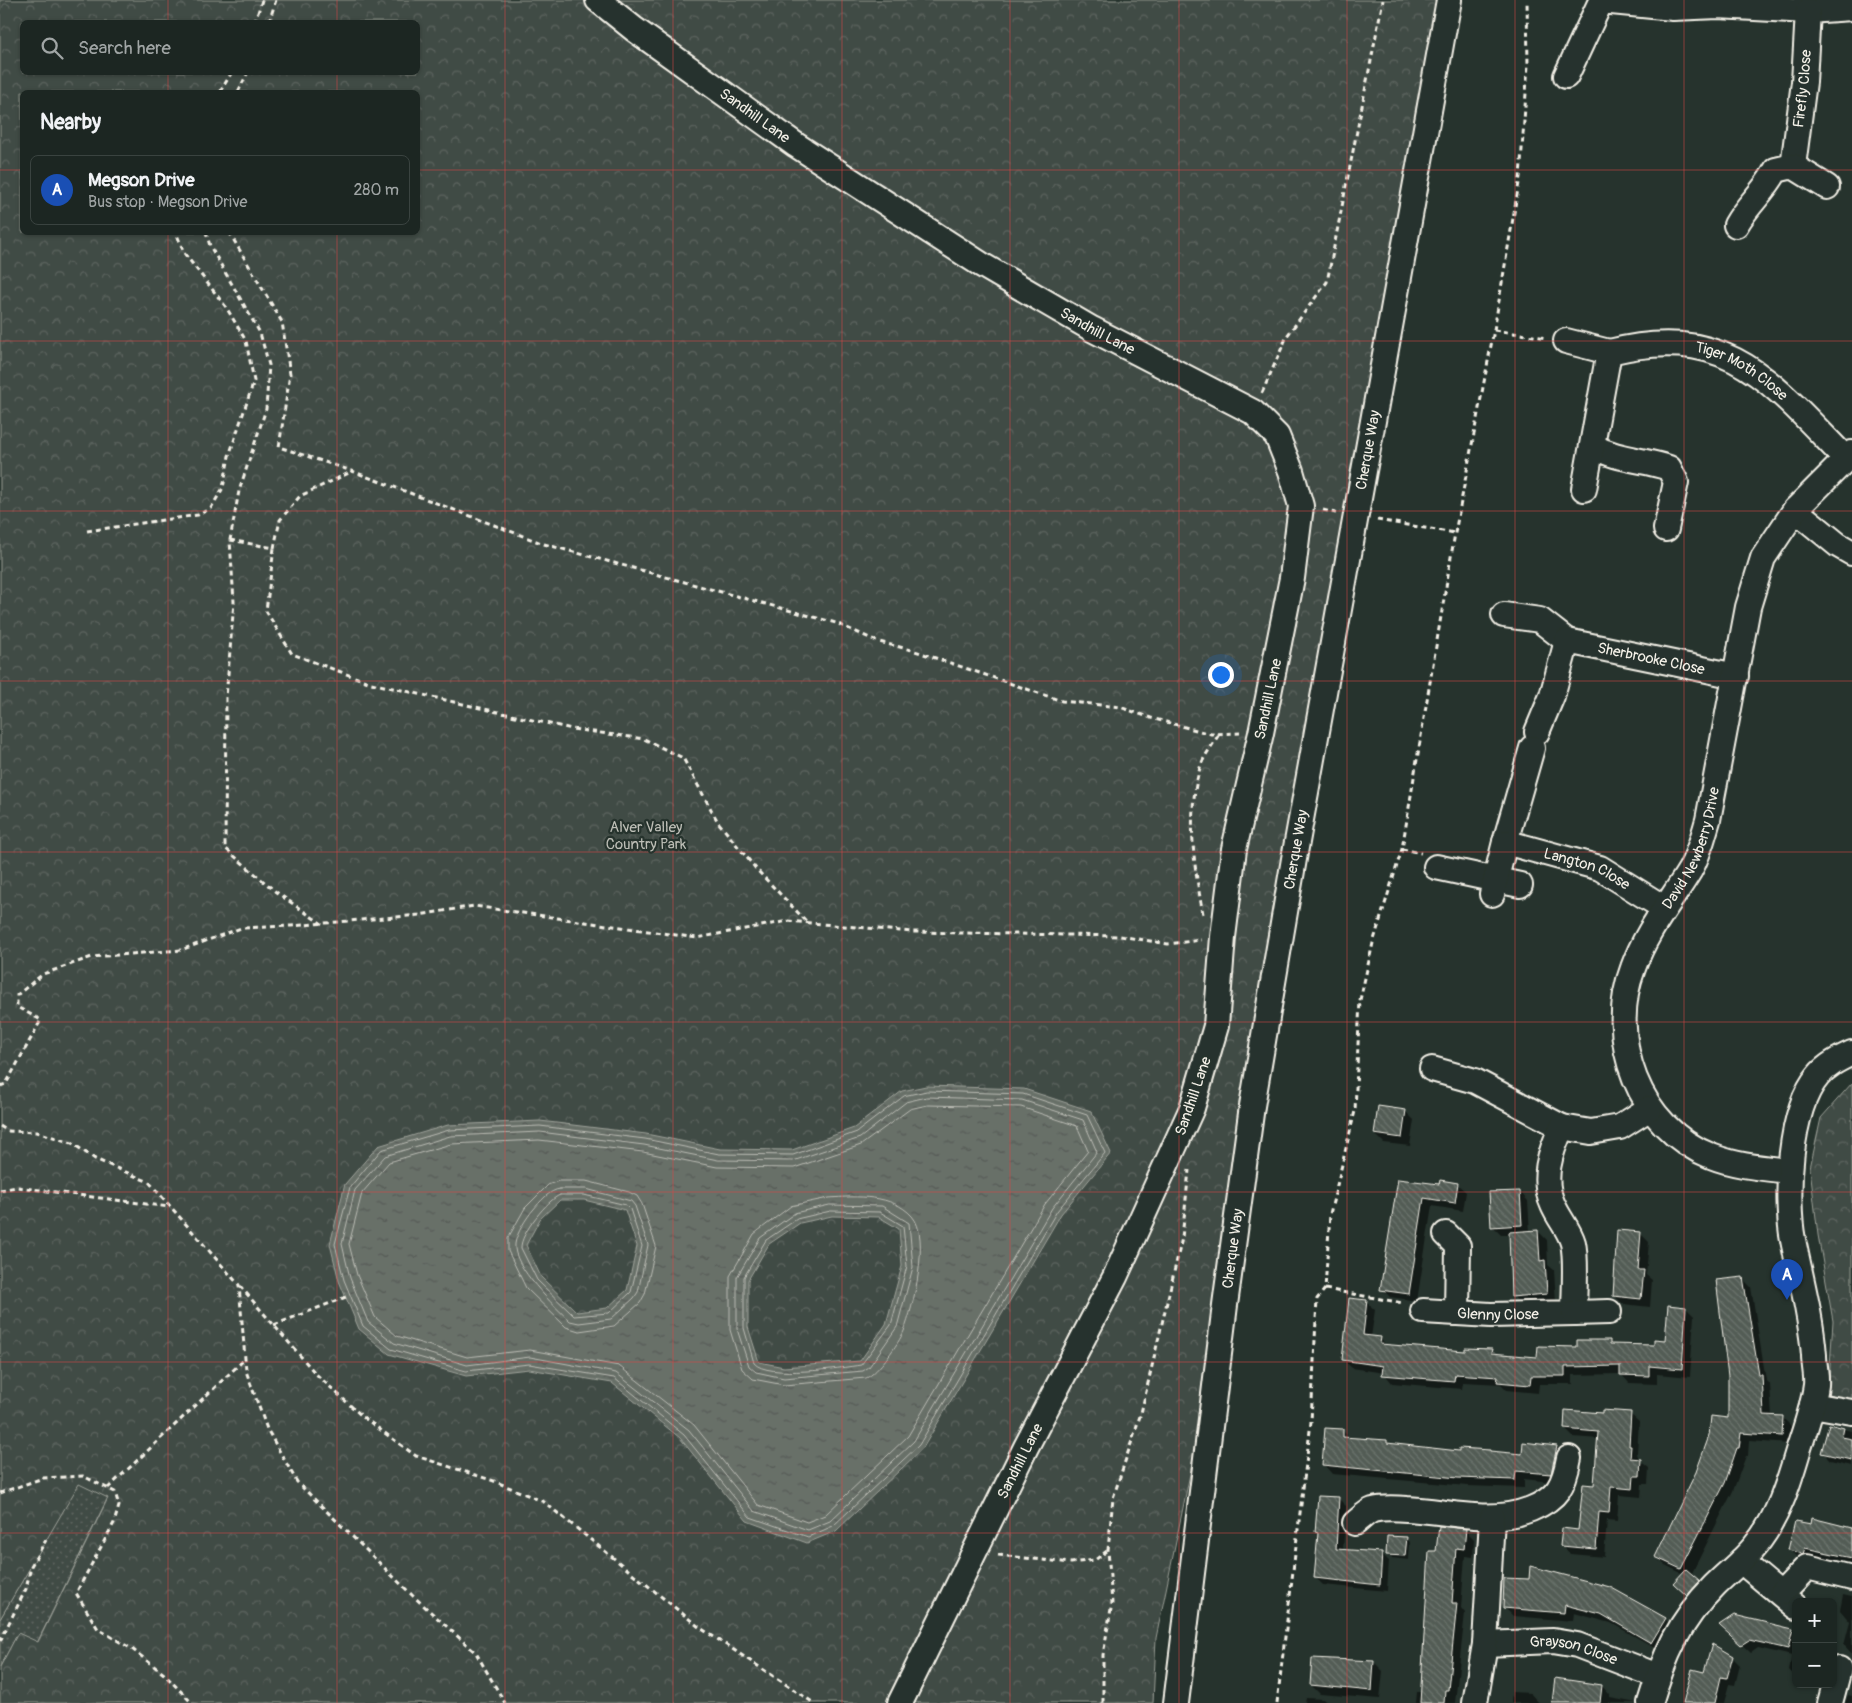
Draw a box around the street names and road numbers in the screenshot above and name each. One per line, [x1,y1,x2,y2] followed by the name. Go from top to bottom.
[1789,48,1816,129] street label: Firefly Close
[716,84,794,148] street label: Sandhill Lane
[1056,303,1138,360] street label: Sandhill Lane
[1693,338,1792,405] street label: Tiger Moth Close
[1352,408,1385,491] street label: Cherque Way
[1596,639,1707,679] street label: Sherbrooke Close
[1251,656,1286,741] street label: Sandhill Lane
[1658,785,1724,913] street label: David Newberry Drive
[1280,808,1313,891] street label: Cherque Way
[1541,844,1634,895] street label: Langton Close
[1171,1054,1216,1138] street label: Sandhill Lane
[1218,1207,1248,1290] street label: Cherque Way
[1456,1304,1540,1325] street label: Glenny Close
[993,1420,1048,1502] street label: Sandhill Lane
[1529,1632,1621,1670] street label: Grayson Close

